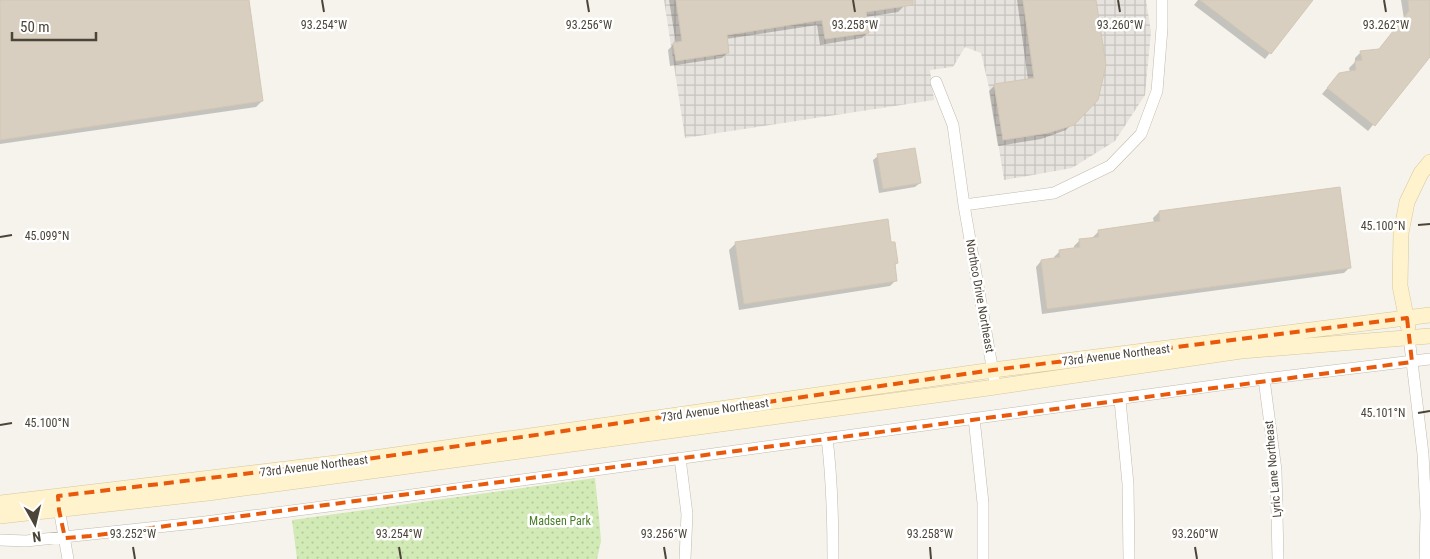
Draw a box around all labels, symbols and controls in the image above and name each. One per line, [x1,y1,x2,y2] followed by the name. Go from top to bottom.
[12,10,96,42] scale bar
[20,18,50,36] text: 50 m
[301,18,347,32] text: 93.254°W
[566,18,612,32] text: 93.256°W
[832,18,878,32] text: 93.258°W
[1097,18,1143,32] text: 93.260°W
[1363,18,1409,32] text: 93.262°W
[1361,219,1405,233] text: 45.100°N
[25,229,69,243] text: 45.099°N
[963,238,997,354] street label: Northco Drive Northeast
[1061,341,1171,369] street label: 73rd Avenue Northeast
[660,395,770,424] street label: 73rd Avenue Northeast
[1361,406,1405,420] text: 45.101°N
[25,416,69,430] text: 45.100°N
[1262,419,1284,518] street label: Lyric Lane Northeast
[259,452,369,480] street label: 73rd Avenue Northeast
[10,499,60,549] north arrow
[529,514,592,528] park label: Madsen Park
[110,527,156,541] text: 93.252°W
[376,527,422,541] text: 93.254°W
[641,527,687,541] text: 93.256°W
[907,527,953,541] text: 93.258°W
[1172,527,1218,541] text: 93.260°W
[31,528,42,545] text: N

